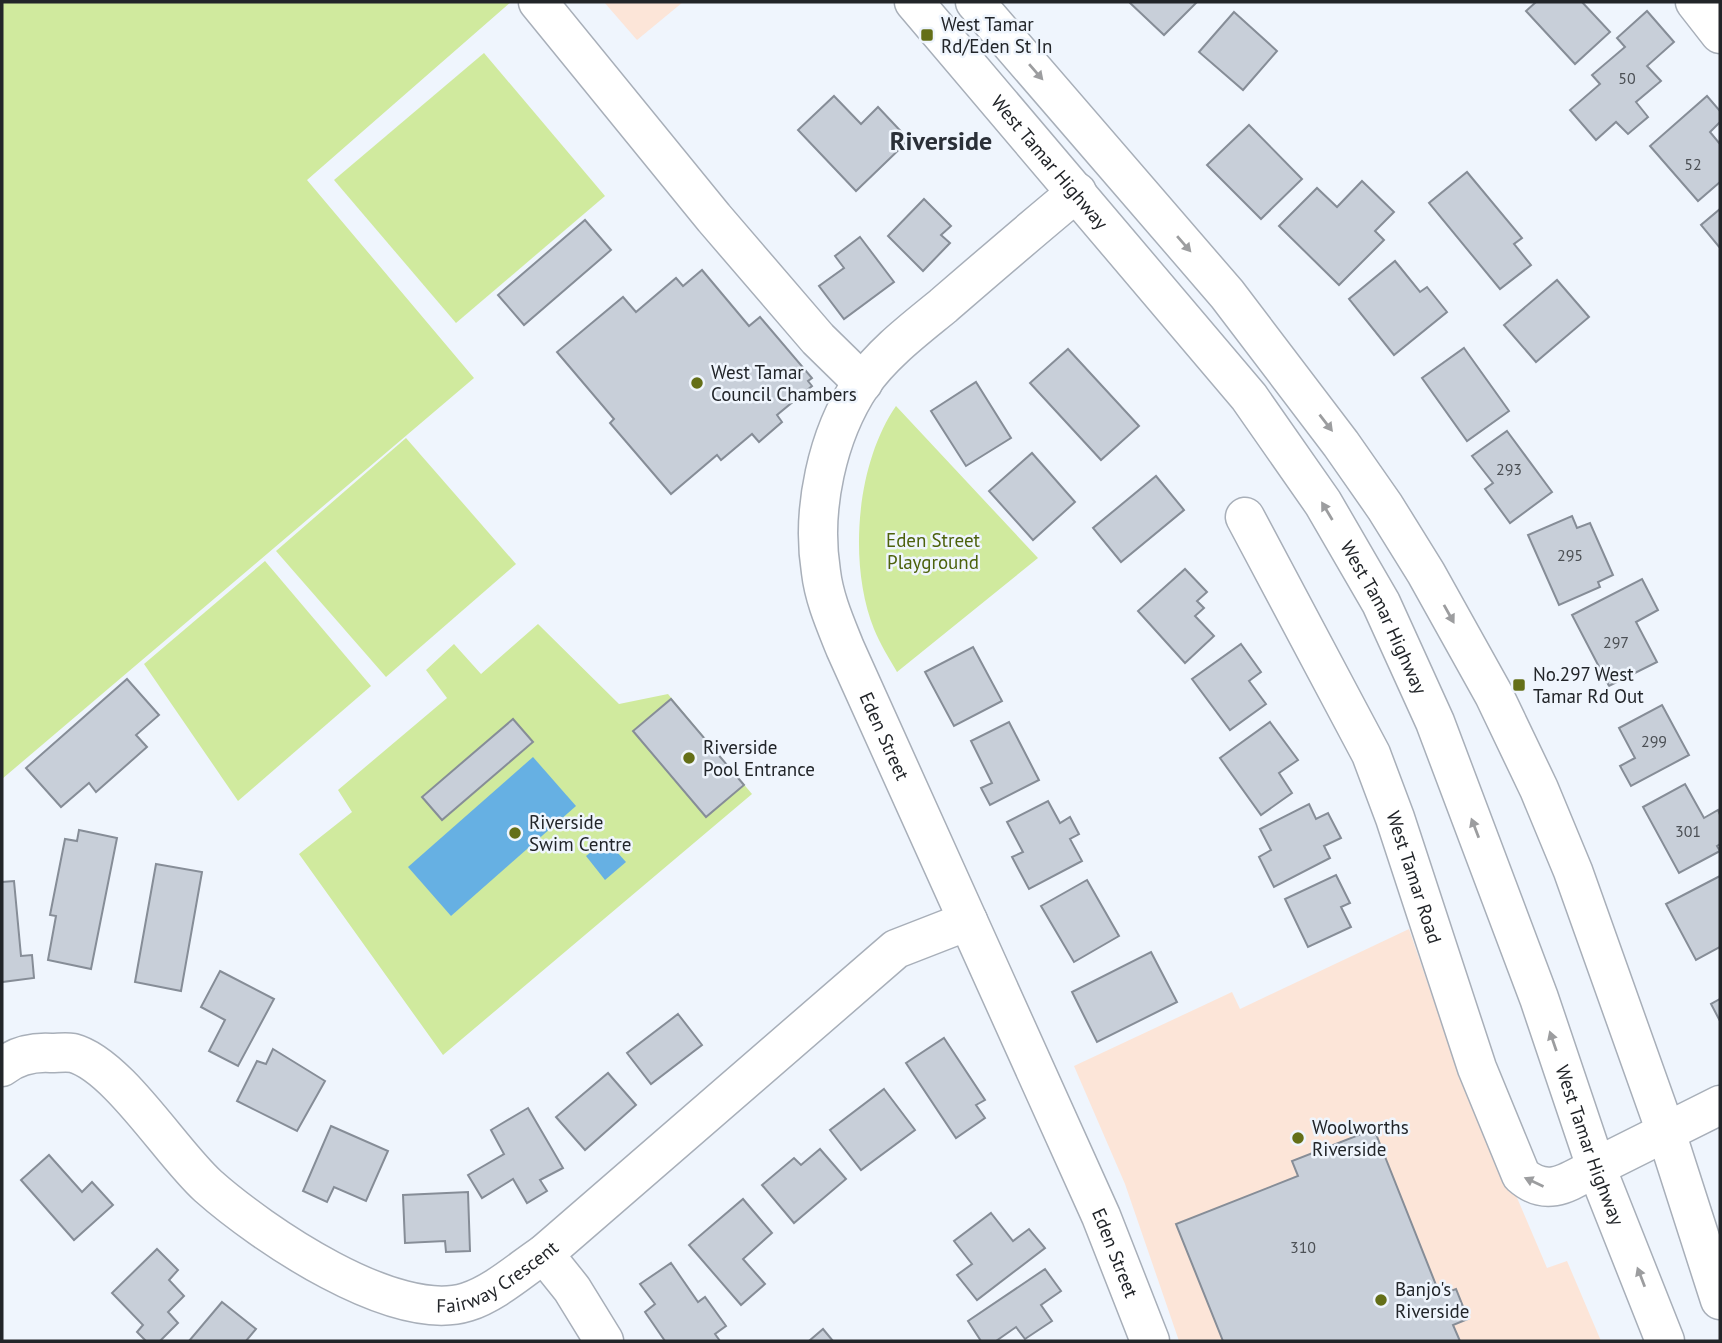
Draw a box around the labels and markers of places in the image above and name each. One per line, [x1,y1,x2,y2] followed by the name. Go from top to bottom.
[941,12,1052,58] place label: West Tamar Rd/Eden St In
[919,27,935,43] marker: West Tamar Rd/Eden St In
[711,360,857,406] place label: West Tamar Council Chambers
[689,375,705,391] marker: West Tamar Council Chambers
[1533,662,1644,708] place label: No.297 West Tamar Rd Out
[1511,677,1527,693] marker: No.297 West Tamar Rd Out
[703,735,815,781] place label: Riverside Pool Entrance
[681,750,697,766] marker: Riverside Pool Entrance
[529,810,631,856] place label: Riverside Swim Centre
[507,825,523,841] marker: Riverside Swim Centre
[1312,1115,1409,1161] place label: Woolworths Riverside
[1290,1130,1306,1146] marker: Woolworths Riverside
[1395,1277,1469,1323] place label: Banjo's Riverside
[1373,1292,1389,1308] marker: Banjo's Riverside

